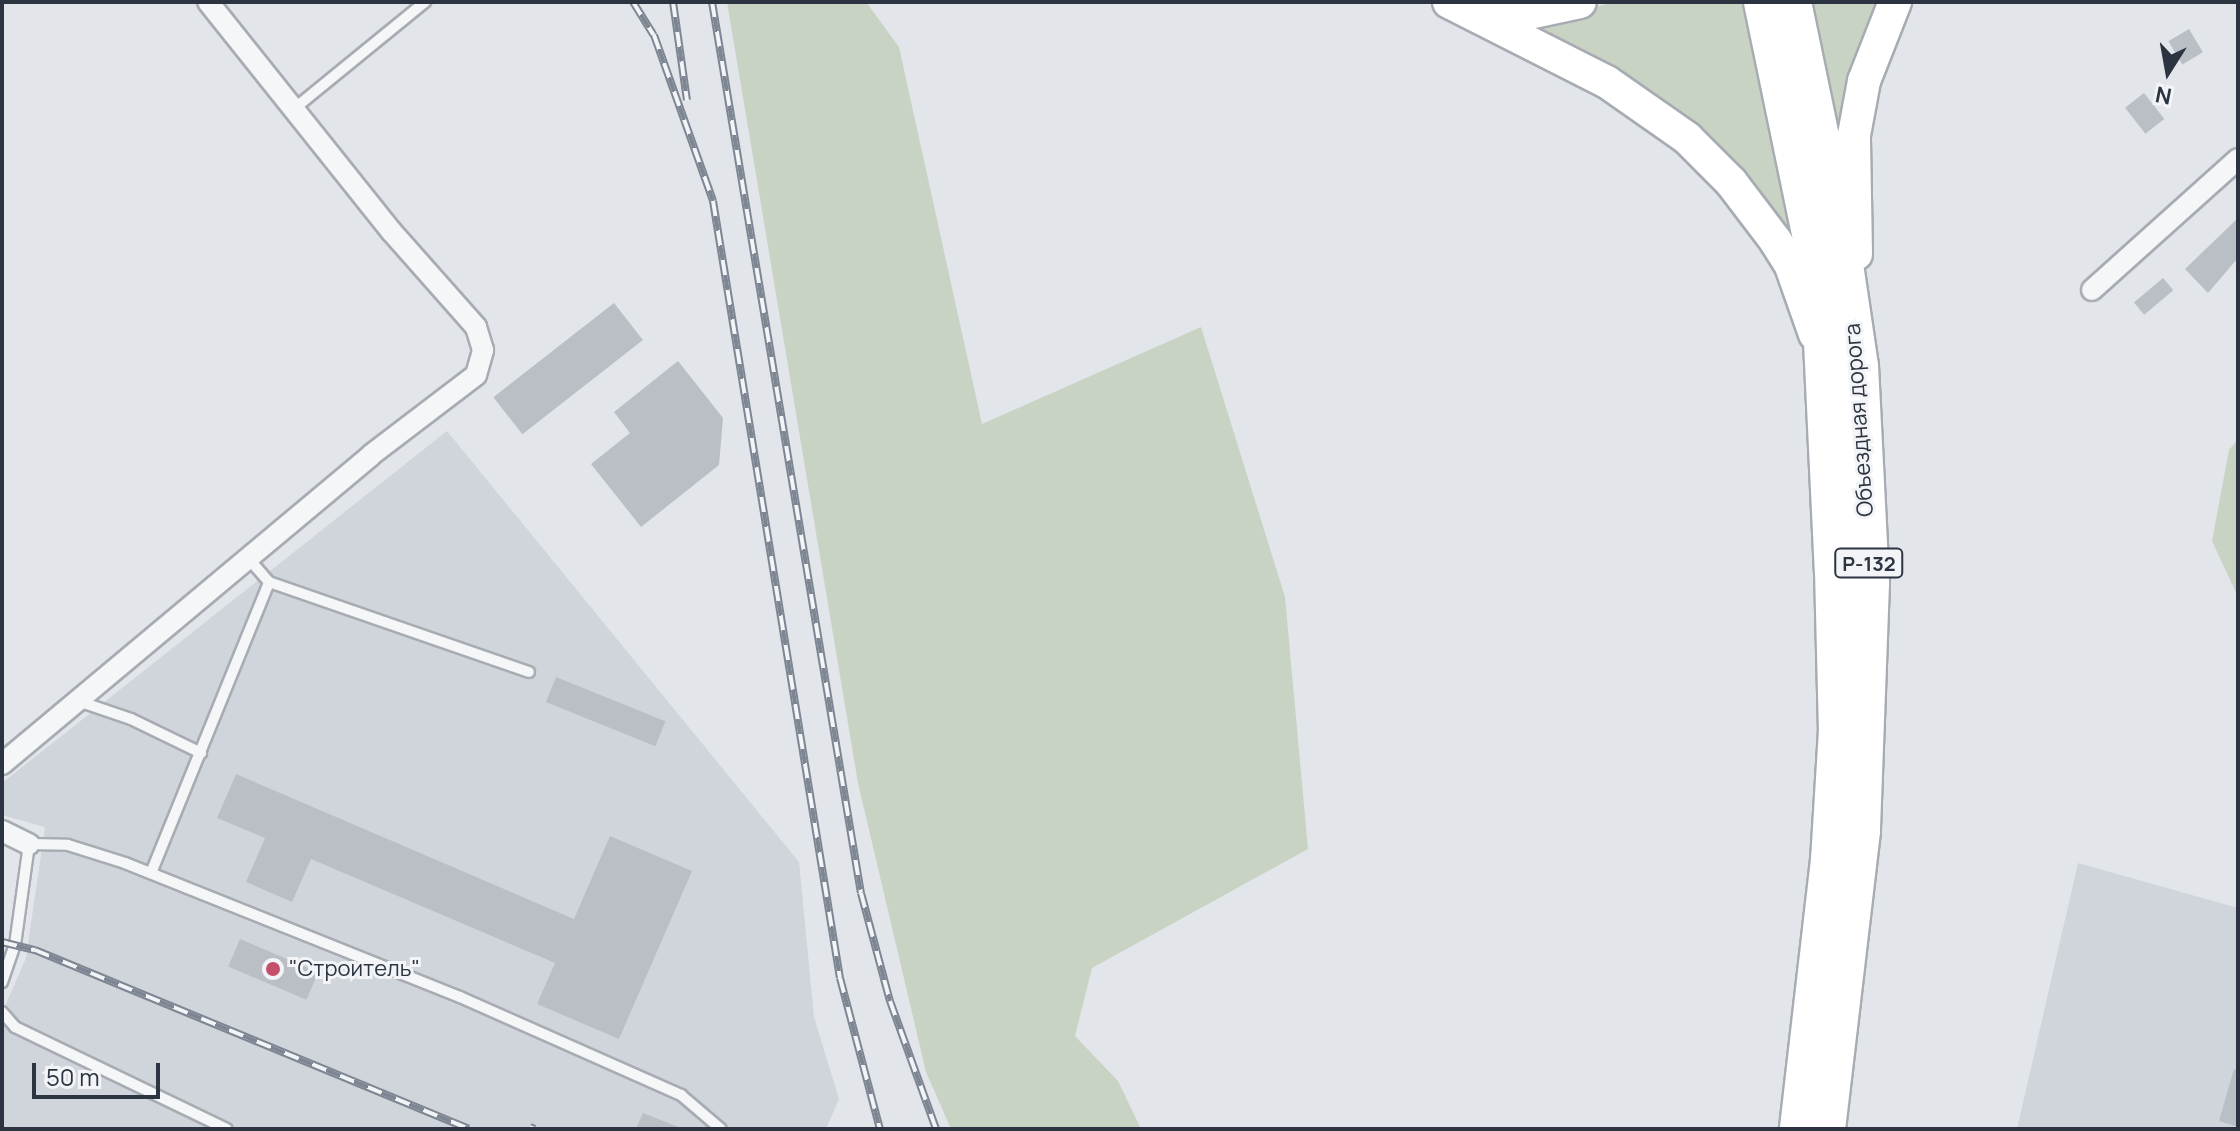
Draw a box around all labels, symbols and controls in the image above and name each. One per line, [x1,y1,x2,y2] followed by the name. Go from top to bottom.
[2128,32,2208,112] north arrow
[2153,79,2174,112] text: N
[1839,322,1879,518] street label: Объездная дорога
[1833,547,1905,579] road number: Р-132
[289,956,420,982] place label: "Строитель"
[264,960,282,978] marker: "Строитель"
[36,1047,164,1097] scale bar
[46,1060,100,1093] text: 50 m

